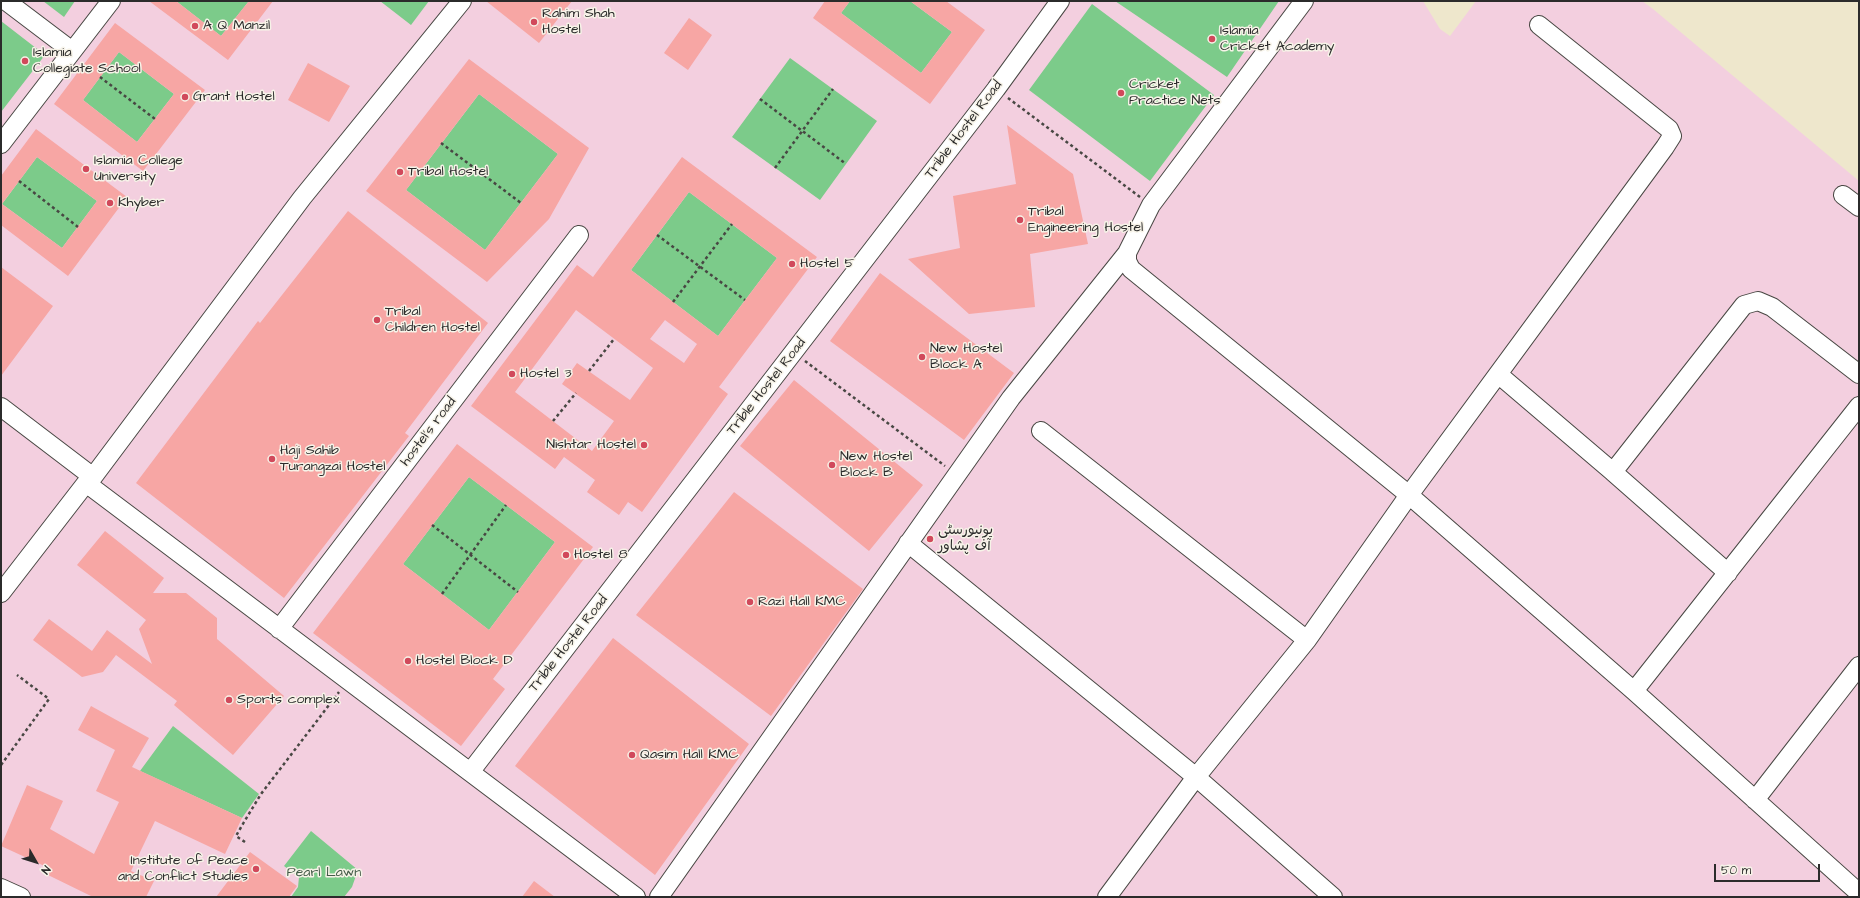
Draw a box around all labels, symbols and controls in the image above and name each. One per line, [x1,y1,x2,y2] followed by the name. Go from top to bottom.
[542,6,615,38] place label: Rahim Shah Hostel
[529,17,539,27] marker: Rahim Shah Hostel
[203,18,270,34] place label: A Q Manzil
[190,21,200,31] marker: A Q Manzil
[1220,23,1334,56] place label: Islamia Cricket Academy
[1207,34,1217,44] marker: Islamia Cricket Academy
[33,45,141,78] place label: Islamia Collegiate School
[20,56,30,66] marker: Islamia Collegiate School
[1129,77,1220,110] place label: Cricket Practice Nets
[922,78,1006,182] street label: Trible Hostel Road
[1116,88,1126,98] marker: Cricket Practice Nets
[193,89,275,105] place label: Grant Hostel
[180,92,190,102] marker: Grant Hostel
[94,153,183,186] place label: Islamia College University
[81,164,91,174] marker: Islamia College University
[408,164,488,180] place label: Tribal Hostel
[395,167,405,177] marker: Tribal Hostel
[118,195,164,211] place label: Khyber
[105,198,115,208] marker: Khyber
[1028,204,1143,236] place label: Tribal Engineering Hostel
[1015,215,1025,225] marker: Tribal Engineering Hostel
[800,256,854,272] place label: Hostel 5
[787,259,797,269] marker: Hostel 5
[385,304,480,336] place label: Tribal Children Hostel
[372,315,382,325] marker: Tribal Children Hostel
[724,335,810,439] street label: Trible Hostel Road
[930,341,1002,374] place label: New Hostel Block A
[917,352,927,362] marker: New Hostel Block A
[520,366,572,382] place label: Hostel 3
[507,369,517,379] marker: Hostel 3
[398,394,460,470] street label: hostel's road
[546,437,636,453] place label: Nishtar Hostel
[639,440,649,450] marker: Nishtar Hostel
[280,443,385,476] place label: Haji Sahib Turangzai Hostel
[840,449,912,482] place label: New Hostel Block B
[267,454,277,464] marker: Haji Sahib Turangzai Hostel
[827,460,837,470] marker: New Hostel Block B
[938,523,993,556] place label: یونیورسٹی آف پشاور
[925,534,935,544] marker: یونیورسٹی آف پشاور
[574,547,627,563] place label: Hostel 8
[561,550,571,560] marker: Hostel 8
[526,592,612,696] street label: Trible Hostel Road
[758,594,845,610] place label: Razi Hall KMC
[745,597,755,607] marker: Razi Hall KMC
[416,653,513,669] place label: Hostel Block D
[403,656,413,666] marker: Hostel Block D
[237,692,339,708] place label: Sports complex
[224,695,234,705] marker: Sports complex
[640,747,738,763] place label: Qasim Hall KMC
[627,750,637,760] marker: Qasim Hall KMC
[16,842,56,882] north arrow
[118,853,248,886] place label: Institute of Peace and Conflict Studies
[1716,856,1822,882] scale bar
[38,862,54,877] text: N
[1721,862,1751,879] text: 50 m
[251,864,261,874] marker: Institute of Peace and Conflict Studies
[287,865,361,881] park label: Pearl Lawn

